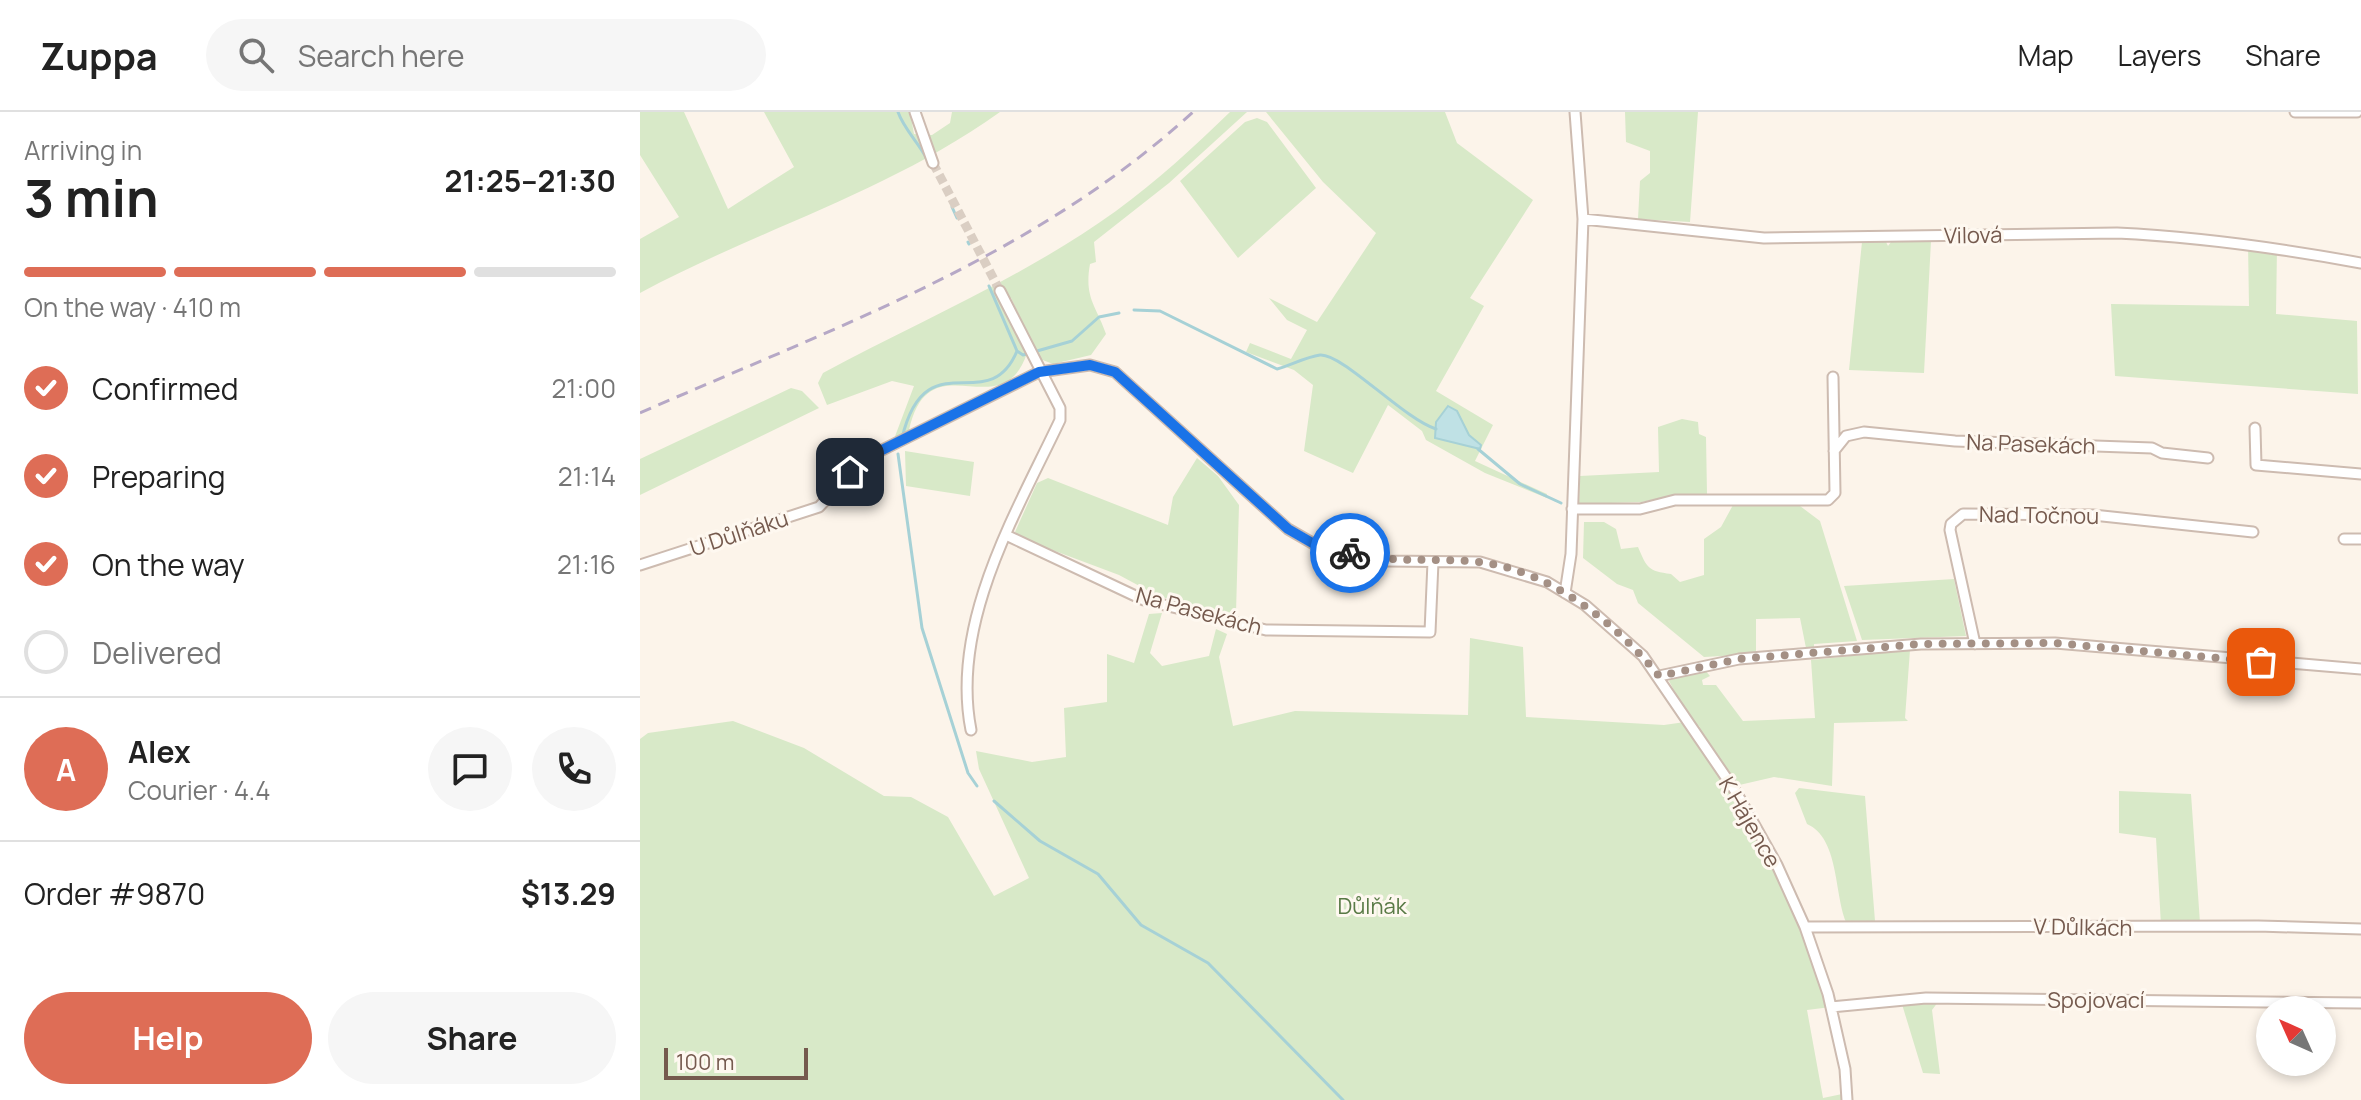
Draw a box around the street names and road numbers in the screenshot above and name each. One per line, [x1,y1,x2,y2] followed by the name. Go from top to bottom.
[1944,219,2002,251] street label: Vilová
[1966,427,2096,461] street label: Na Pasekách
[1979,499,2099,531] street label: Nad Točnou
[686,503,792,563] street label: U Důlňáku
[1133,580,1265,642] street label: Na Pasekách
[1712,771,1788,873] street label: K Hájence
[2033,911,2133,943] street label: V Důlkách
[2047,985,2145,1015] street label: Spojovací

